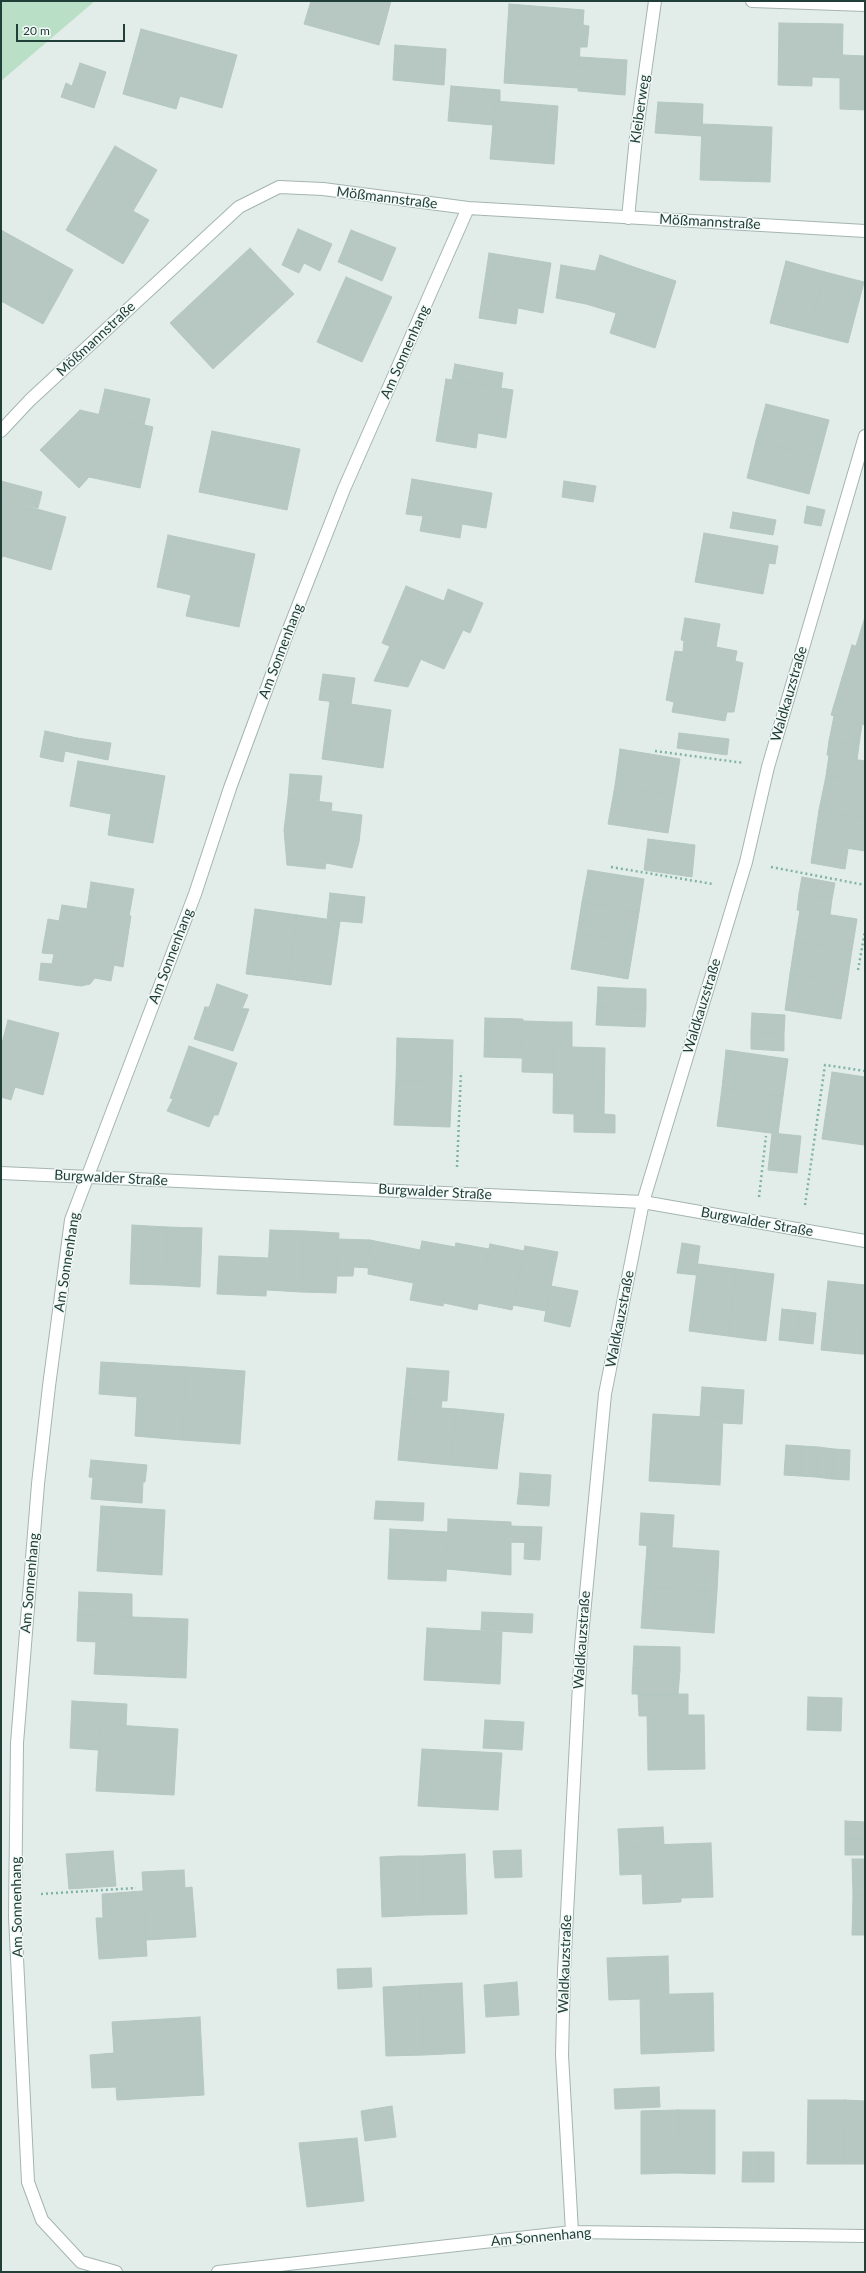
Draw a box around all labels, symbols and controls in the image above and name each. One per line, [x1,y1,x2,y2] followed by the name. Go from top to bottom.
[18,16,127,42] scale bar
[23,23,50,38] text: 20 m
[627,74,653,144] street label: Kleiberweg
[336,183,438,213] street label: Mößmannstraße
[659,211,761,233] street label: Mößmannstraße
[53,298,139,380] street label: Mößmannstraße
[377,303,433,401] street label: Am Sonnenhang
[255,601,307,701] street label: Am Sonnenhang
[767,644,811,744] street label: Waldkauzstraße
[145,906,197,1006] street label: Am Sonnenhang
[680,956,724,1056] street label: Waldkauzstraße
[54,1167,168,1189] street label: Burgwalder Straße
[378,1181,492,1203] street label: Burgwalder Straße
[700,1204,814,1240] street label: Burgwalder Straße
[51,1211,83,1313] street label: Am Sonnenhang
[602,1269,638,1369] street label: Waldkauzstraße
[17,1532,43,1634] street label: Am Sonnenhang
[570,1590,594,1690] street label: Waldkauzstraße
[8,1856,26,1958] street label: Am Sonnenhang
[555,1914,575,2014] street label: Waldkauzstraße
[490,2224,592,2250] street label: Am Sonnenhang

